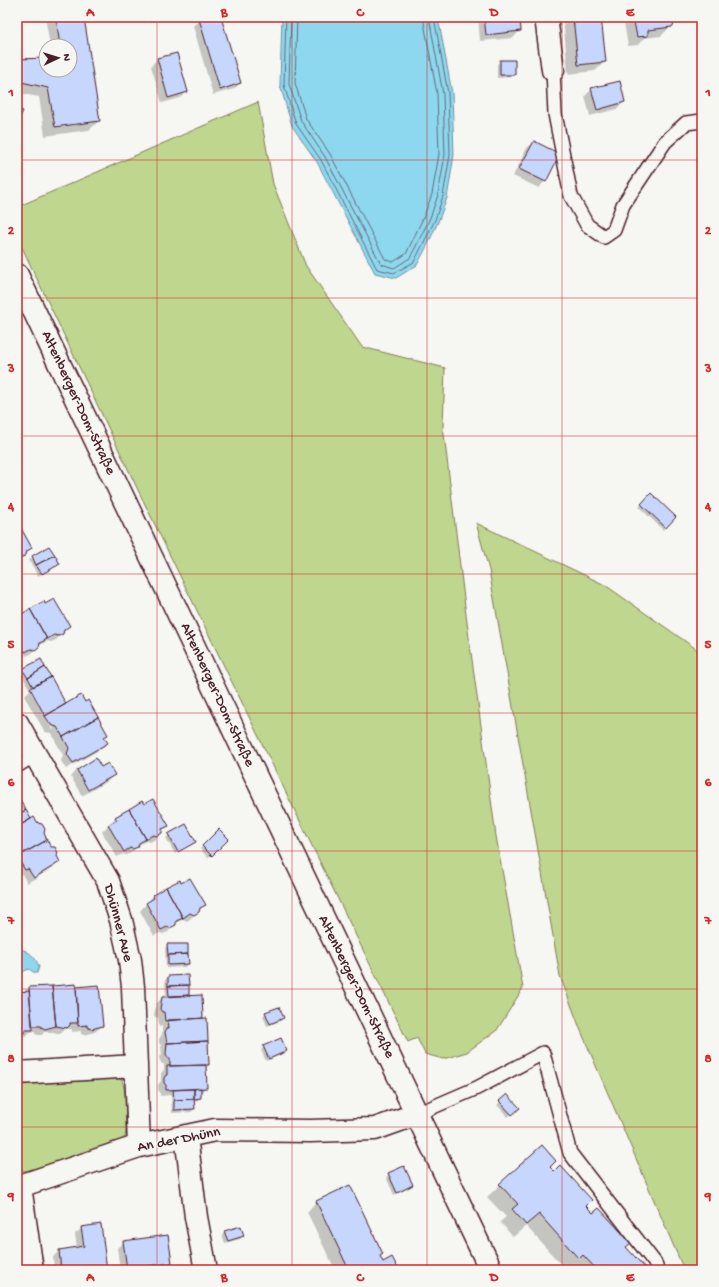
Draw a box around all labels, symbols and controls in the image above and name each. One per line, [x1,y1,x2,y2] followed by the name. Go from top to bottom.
[85,6,95,21] text: A
[220,6,229,21] text: B
[355,6,365,21] text: C
[489,6,499,21] text: D
[626,6,635,21] text: E
[38,38,78,78] north arrow
[60,53,72,61] text: N
[7,86,14,101] text: 1
[704,86,711,101] text: 1
[8,224,15,239] text: 2
[705,224,712,239] text: 2
[37,328,119,478] street label: Altenberger-Dom-Straße
[7,362,15,377] text: 3
[704,362,712,377] text: 3
[7,500,15,515] text: 4
[704,500,712,515] text: 4
[176,620,258,770] street label: Altenberger-Dom-Straße
[8,638,15,653] text: 5
[705,638,712,653] text: 5
[8,776,15,791] text: 6
[705,776,712,791] text: 6
[99,881,137,964] street label: Dhünner Aue
[314,913,399,1062] street label: Altenberger-Dom-Straße
[7,914,16,929] text: 7
[704,914,713,929] text: 7
[7,1052,15,1067] text: 8
[704,1052,712,1067] text: 8
[136,1123,222,1157] street label: An der Dhünn
[7,1190,15,1205] text: 9
[704,1190,712,1205] text: 9
[85,1271,95,1286] text: A
[220,1271,229,1286] text: B
[355,1271,365,1286] text: C
[489,1271,499,1286] text: D
[626,1271,635,1286] text: E

